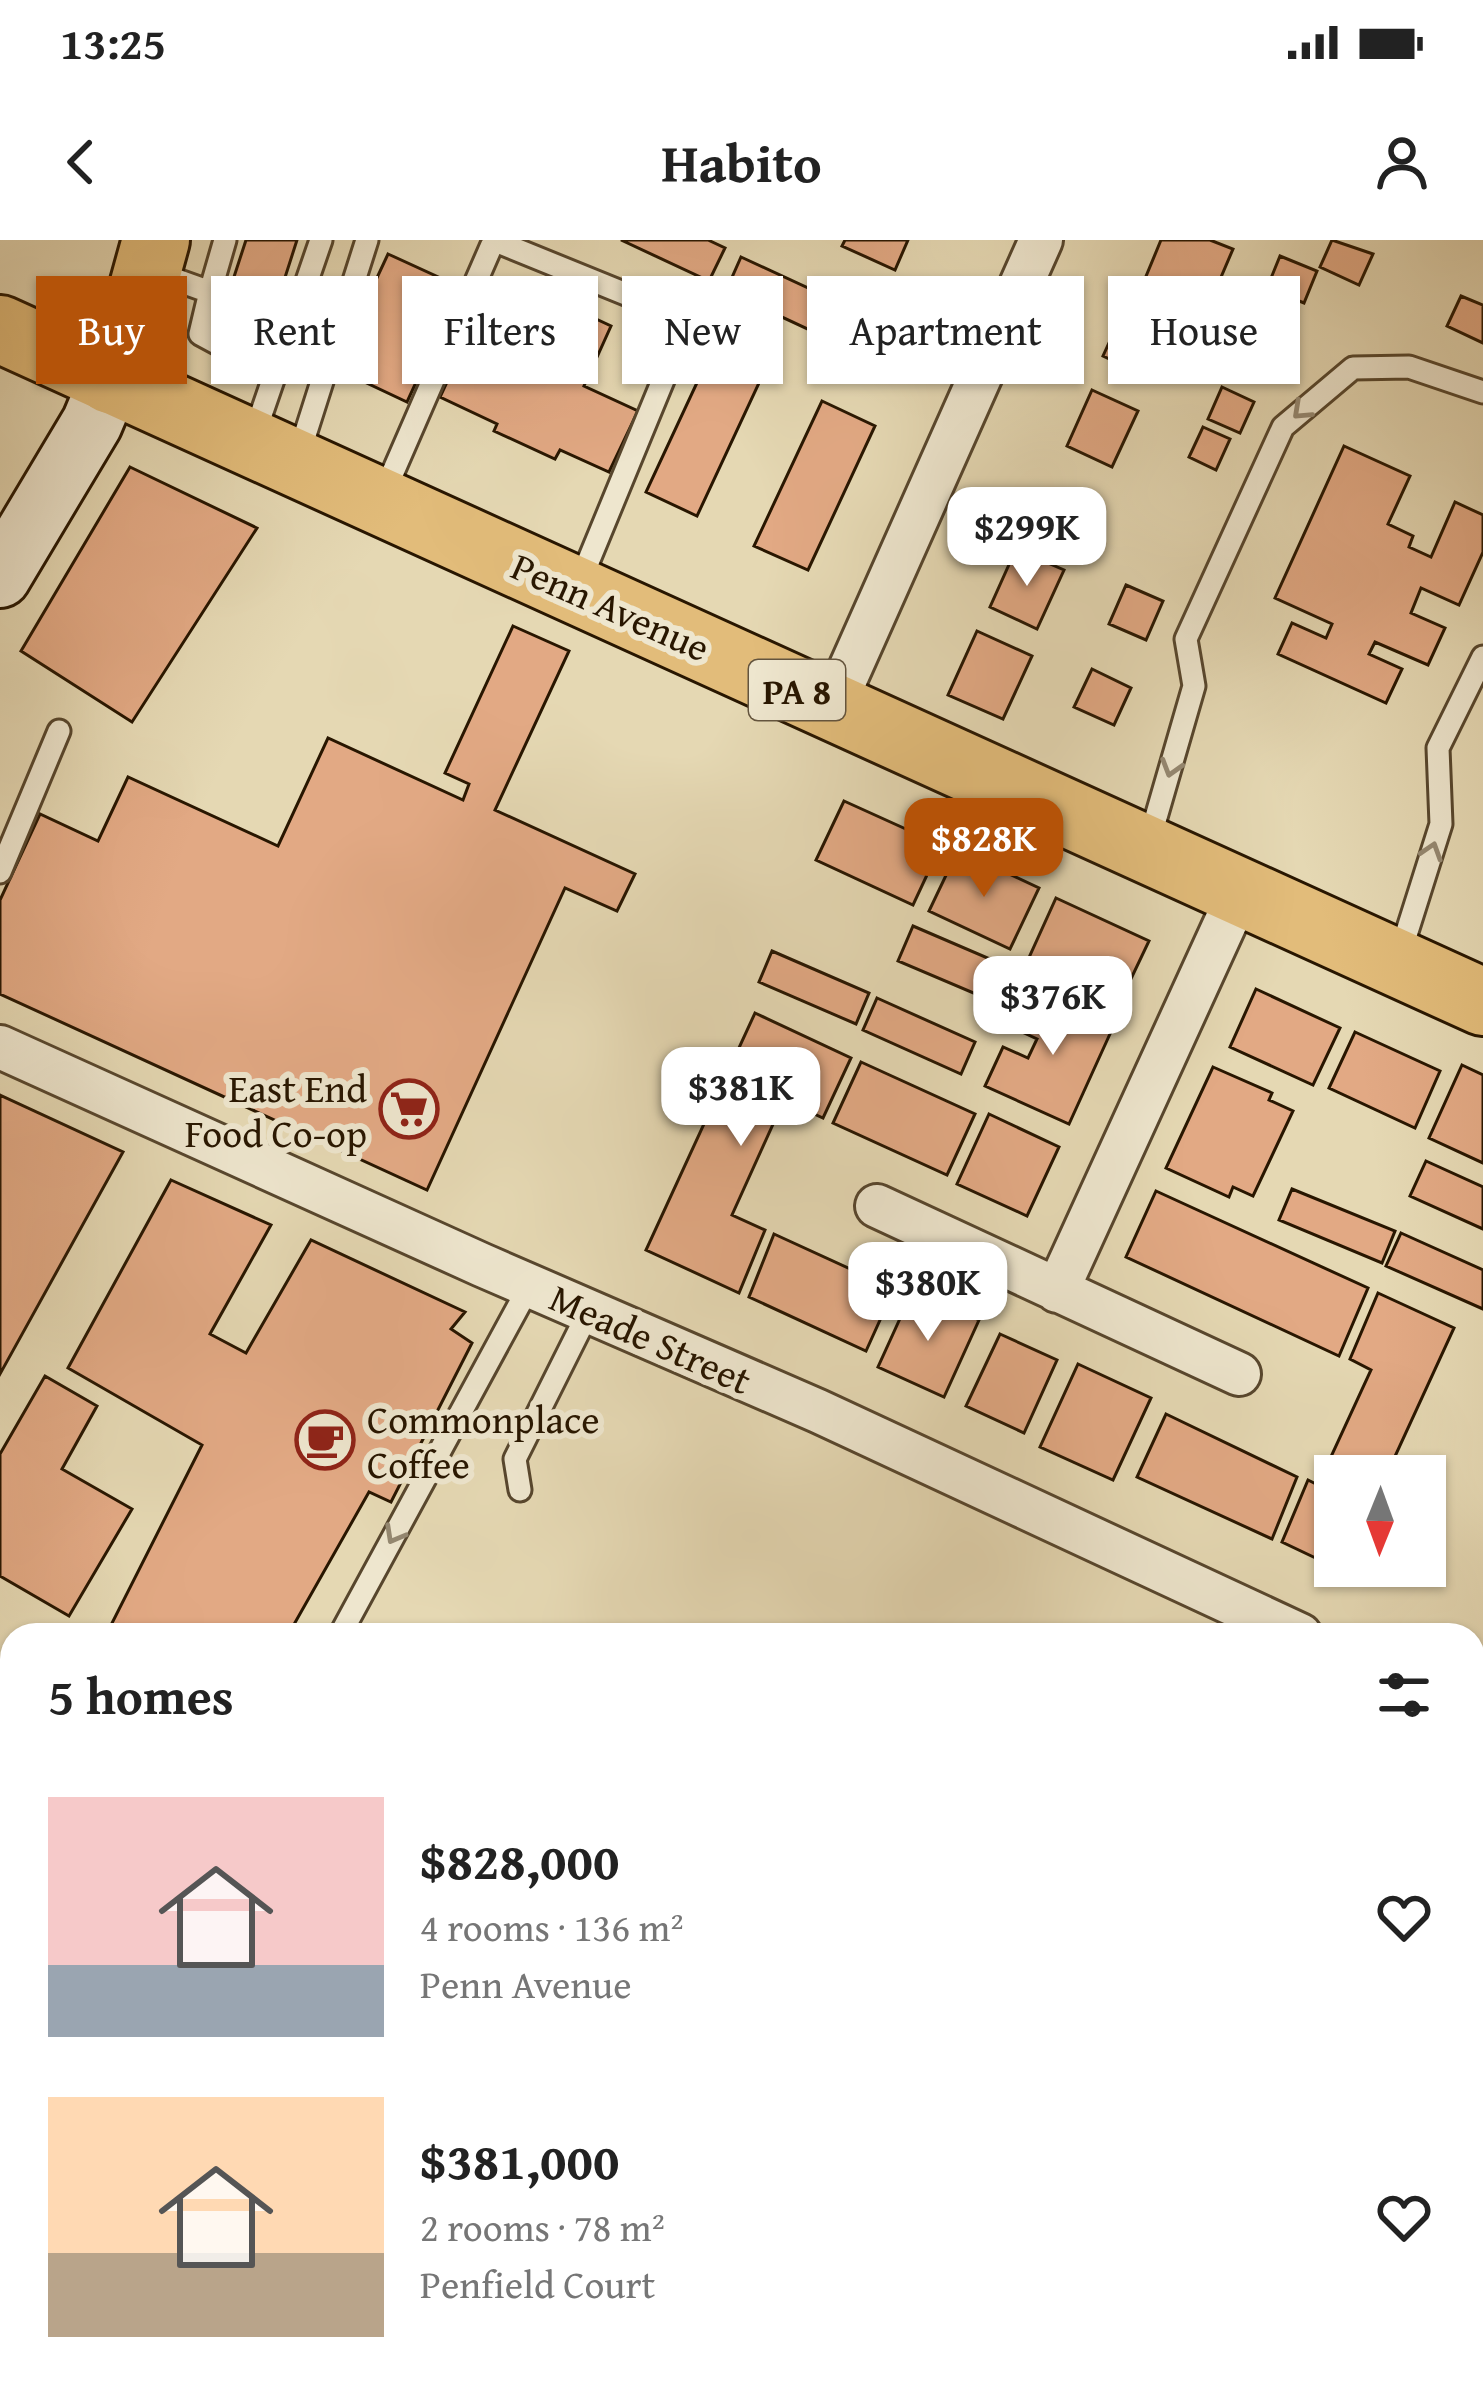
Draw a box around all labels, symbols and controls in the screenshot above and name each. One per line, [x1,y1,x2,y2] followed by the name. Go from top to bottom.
[60,10,166,75] text: 13:25
[661,123,822,202] text: Habito
[48,129,114,195] icon: back
[1369,129,1435,195] icon: person
[36,276,187,384] chip: Buy
[211,276,378,384] chip: Rent
[402,276,598,384] chip: Filters
[622,276,783,384] chip: New
[807,276,1084,384] chip: Apartment
[1108,276,1300,384] chip: House
[1294,396,1315,418] one-way arrow
[943,487,1111,589] pin: $299K
[974,497,1080,554] text: $299K
[503,537,719,675] street label: Penn Avenue
[749,660,845,720] road number: PA 8
[1160,757,1185,778] one-way arrow
[900,798,1068,900] pin: $828K
[931,808,1037,865] text: $828K
[1417,841,1442,862] one-way arrow
[969,956,1137,1058] pin: $376K
[1000,966,1106,1023] text: $376K
[657,1047,825,1149] pin: $381K
[688,1057,794,1114] text: $381K
[185,1059,367,1161] place label: East End Food Co-op
[378,1078,440,1140] supermarket icon: East End Food Co-op
[844,1242,1012,1344] pin: $380K
[875,1252,981,1309] text: $380K
[541,1268,761,1408] street label: Meade Street
[367,1390,600,1492] place label: Commonplace Coffee
[294,1409,356,1471] cafe icon: Commonplace Coffee
[1314,1455,1446,1587] north arrow
[1314,1455,1446,1587] map controls
[385,1523,408,1544] one-way arrow
[48,1658,234,1733] text: 5 homes
[1371,1662,1437,1728] icon: filters
[420,1823,619,1898] text: $828,000
[144,1845,288,1989] icon: home
[1371,1884,1437,1950] icon: heart
[420,1898,684,1955] text: 4 rooms · 136 m²
[420,1955,632,2012] text: Penn Avenue
[420,2123,619,2198] text: $381,000
[144,2145,288,2289] icon: home
[1371,2184,1437,2250] icon: heart
[420,2198,665,2255] text: 2 rooms · 78 m²
[420,2255,655,2312] text: Penfield Court

